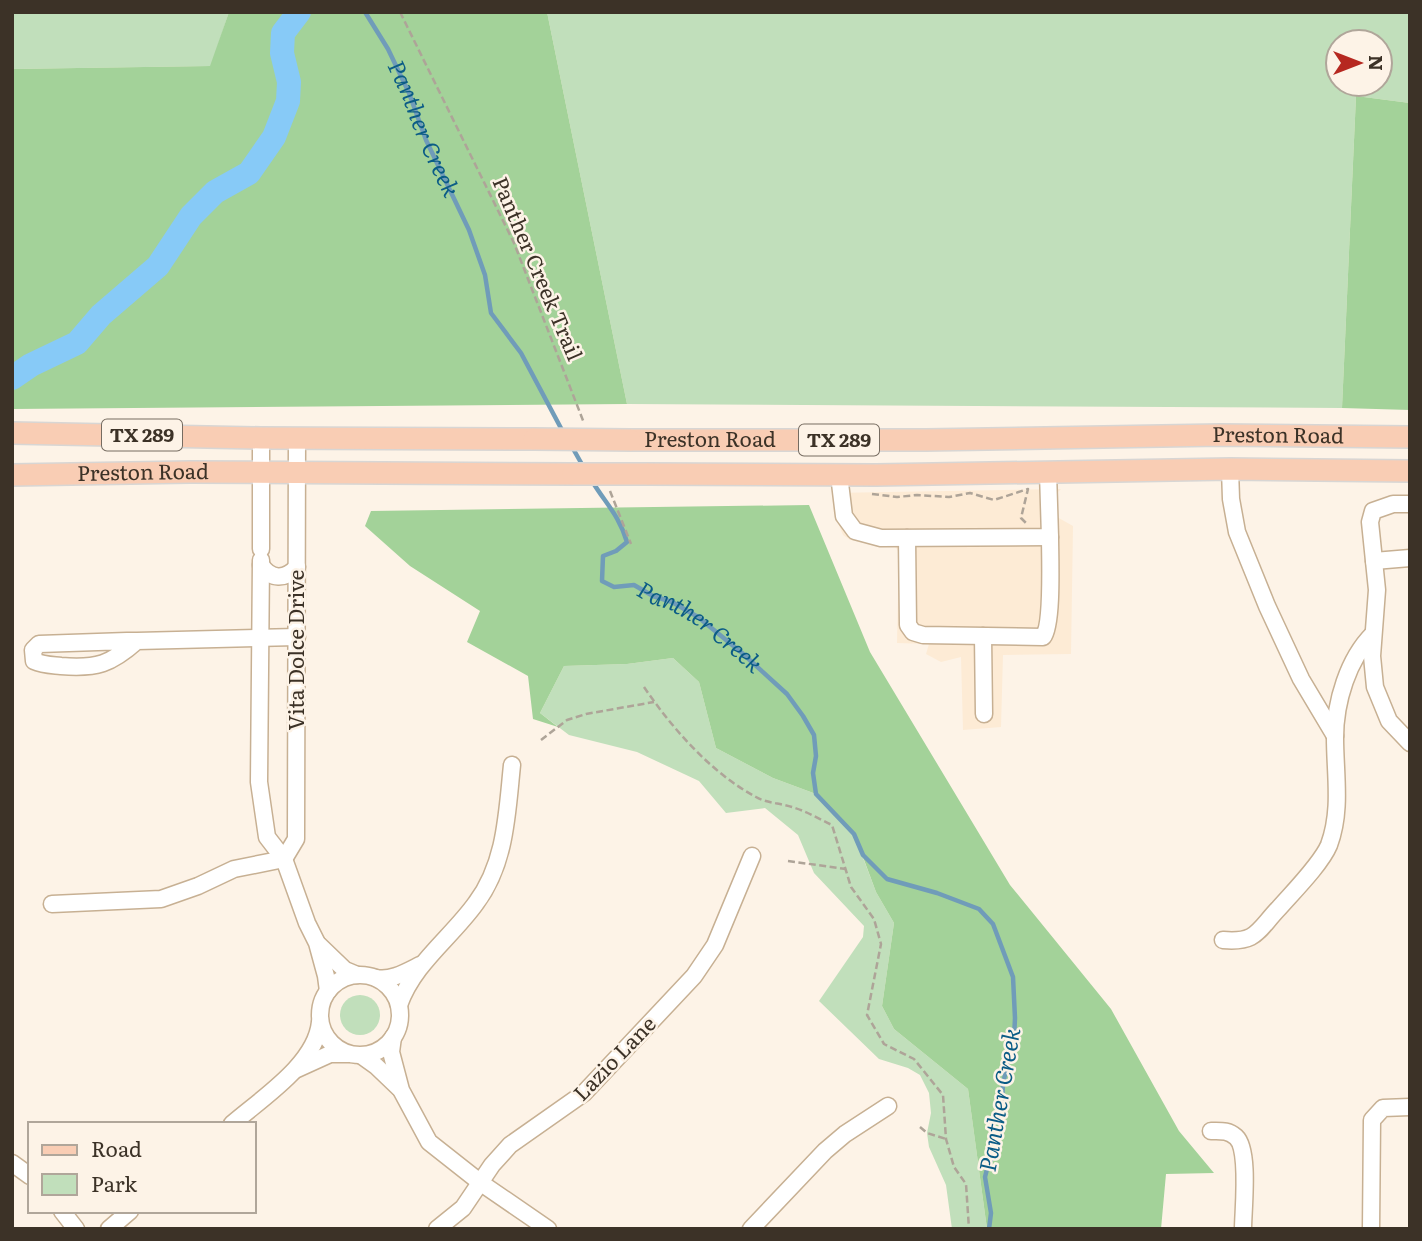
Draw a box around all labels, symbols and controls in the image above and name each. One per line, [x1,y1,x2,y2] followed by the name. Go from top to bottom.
[1324,28,1394,98] north arrow
[381,54,470,202] water label: Panther Creek
[1363,55,1391,71] text: N
[487,171,592,365] street label: Panther Creek Trail
[1212,417,1344,449] street label: Preston Road
[102,420,182,450] road number: TX 289
[644,422,776,453] street label: Preston Road
[799,424,879,456] road number: TX 289
[77,454,209,487] street label: Preston Road
[279,569,310,730] street label: Vita Dolce Drive
[631,571,772,680] water label: Panther Creek
[565,1008,662,1107] street label: Lazio Lane
[969,1025,1027,1174] water label: Panther Creek
[28,1122,256,1213] legend
[91,1132,142,1163] text: Road
[91,1167,137,1198] text: Park

